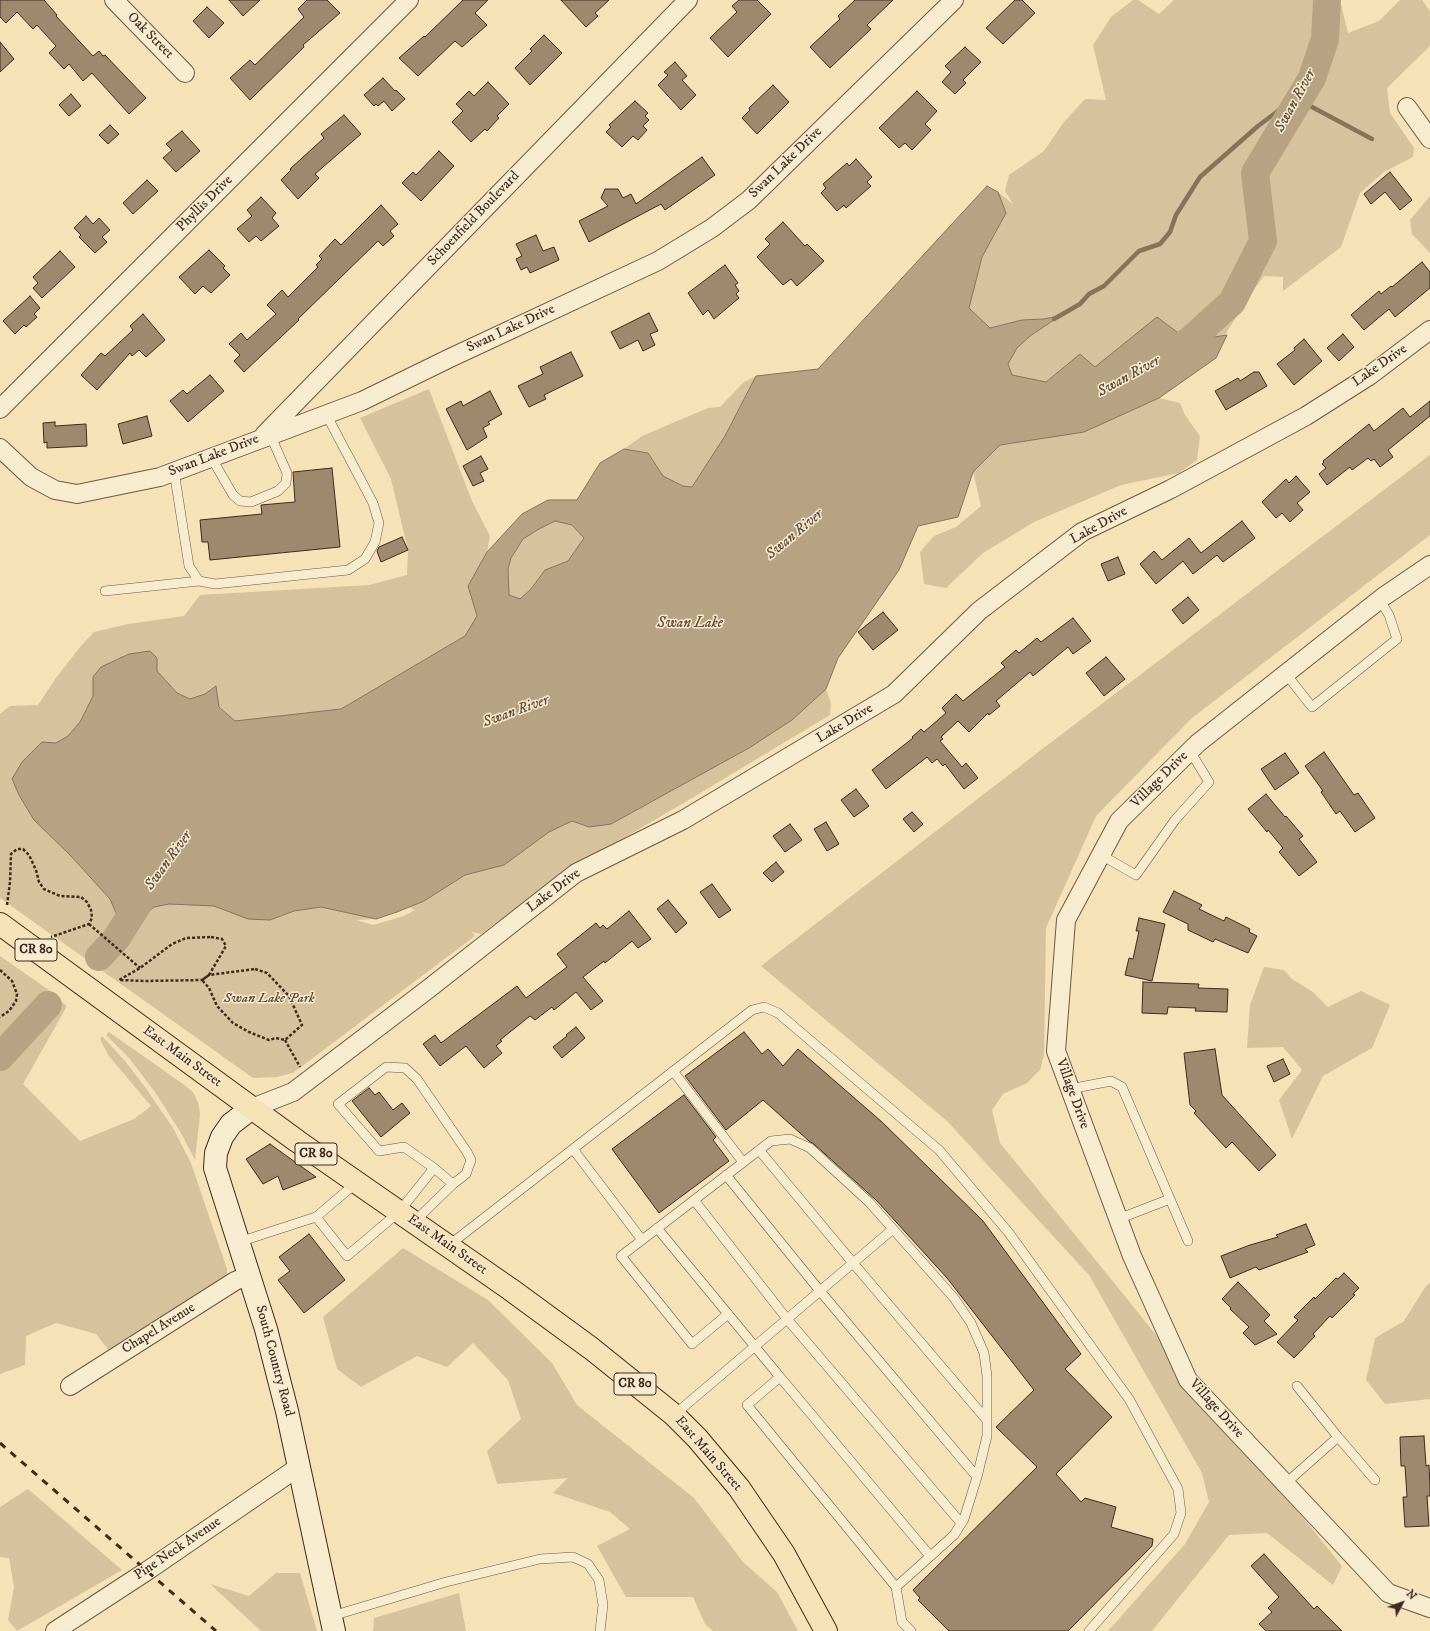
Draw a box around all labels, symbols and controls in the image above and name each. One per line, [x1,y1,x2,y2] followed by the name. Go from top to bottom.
[123,9,177,63] street label: Oak Street
[1271,67,1321,135] water label: Swan River
[746,124,826,202] street label: Swan Lake Drive
[425,168,523,270] street label: Schoenfield Boulevard
[173,172,237,236] street label: Phyllis Drive
[464,301,558,357] street label: Swan Lake Drive
[1349,341,1411,391] street label: Lake Drive
[1095,352,1163,402] water label: Swan River
[167,431,261,481] street label: Swan Lake Drive
[1067,503,1131,549] street label: Lake Drive
[763,506,827,564] water label: Swan River
[657,615,723,633] water label: Swan Lake
[481,692,551,732] water label: Swan River
[814,701,876,747] street label: Lake Drive
[1128,748,1192,812] street label: Village Drive
[141,828,197,894] water label: Swan River
[524,865,584,917] street label: Lake Drive
[15,939,57,961] road number: CR 80
[223,991,315,1007] park label: Swan Lake Park
[139,1023,225,1091] street label: East Main Street
[1052,1057,1092,1131] street label: Village Drive
[295,1143,337,1165] road number: CR 80
[404,1211,490,1279] street label: East Main Street
[119,1300,199,1358] street label: Chapel Avenue
[251,1304,297,1418] street label: South Country Road
[614,1373,656,1395] road number: CR 80
[1185,1376,1247,1442] street label: Village Drive
[671,1413,745,1495] street label: East Main Street
[131,1514,225,1584] street label: Pine Neck Avenue
[1382,1583,1422,1623] north arrow
[1403,1587,1419,1603] text: N

